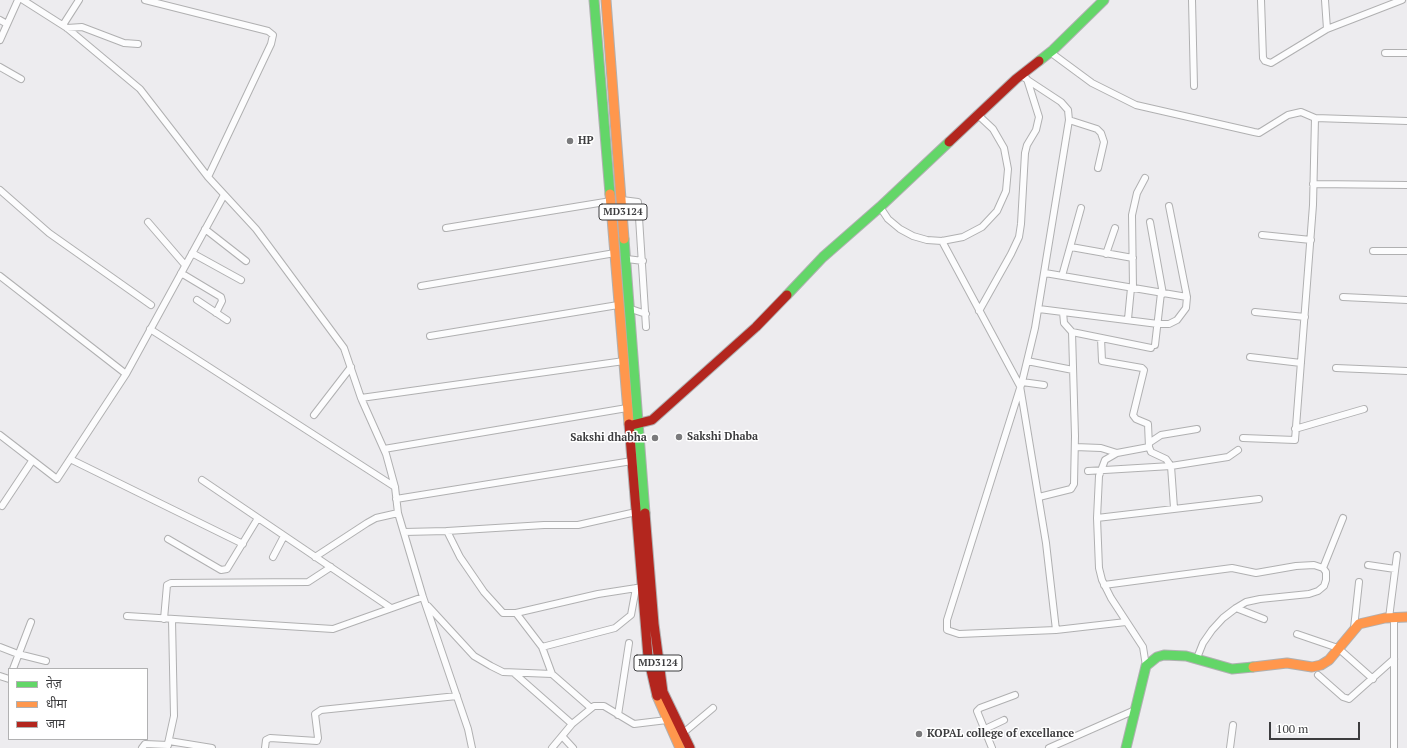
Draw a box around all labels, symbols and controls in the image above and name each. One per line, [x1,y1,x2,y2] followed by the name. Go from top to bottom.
[578,134,593,148] place label: HP
[565,136,575,146] marker: HP
[599,204,647,220] road number: MD3124
[687,430,758,444] place label: Sakshi Dhaba
[570,431,647,445] place label: Sakshi dhabha
[674,432,684,442] marker: Sakshi Dhaba
[650,433,660,443] marker: Sakshi dhabha
[634,655,682,671] road number: MD3124
[8,668,148,740] legend
[46,676,62,691] text: तेज़
[46,696,67,711] text: धीमा
[1271,714,1362,740] scale bar
[46,716,65,731] text: जाम
[1276,721,1308,736] text: 100 m
[927,727,1074,741] place label: KOPAL college of excellance
[914,729,924,739] marker: KOPAL college of excellance

